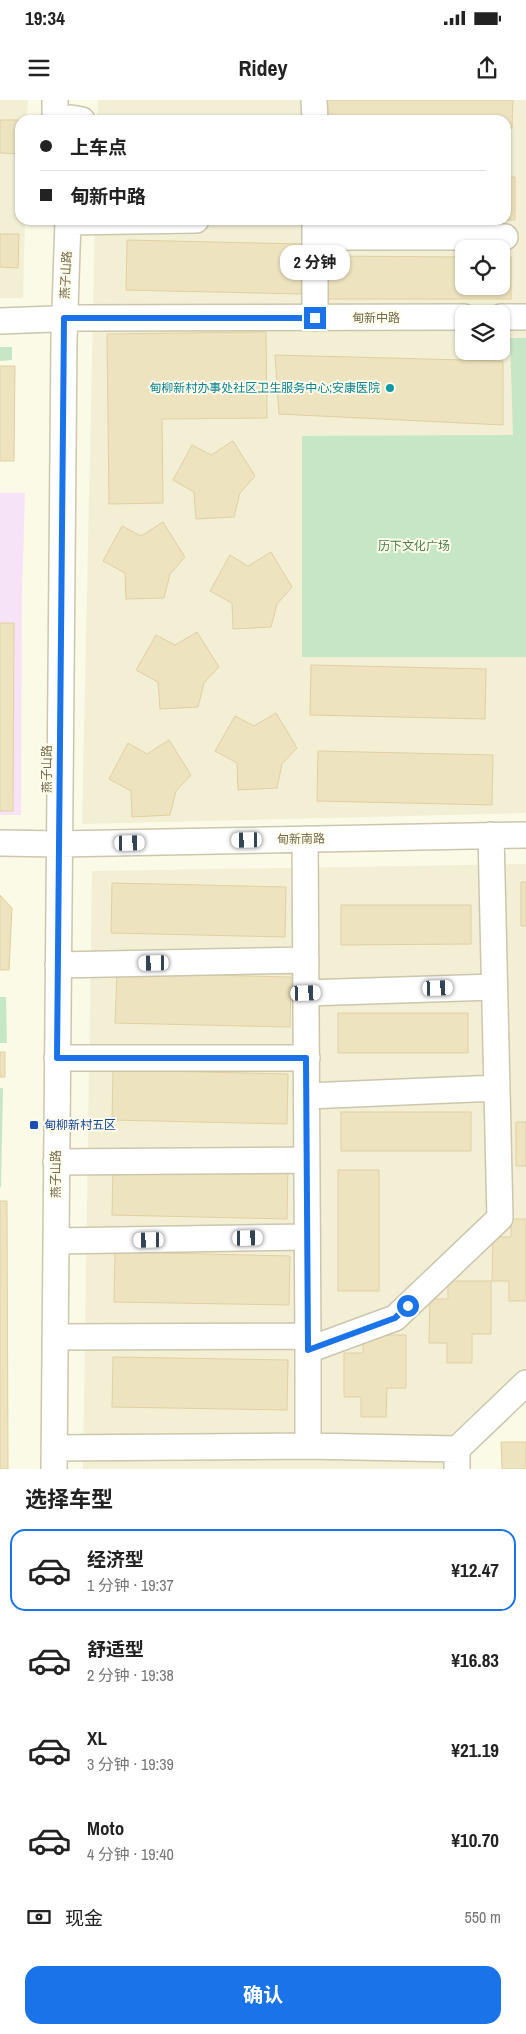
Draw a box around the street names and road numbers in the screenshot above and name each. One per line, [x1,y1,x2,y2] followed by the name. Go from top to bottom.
[57,251,75,299] street label: 燕子山路
[352,310,400,326] street label: 甸新中路
[39,745,55,793] street label: 燕子山路
[277,831,325,847] street label: 甸新南路
[48,1150,64,1198] street label: 燕子山路

